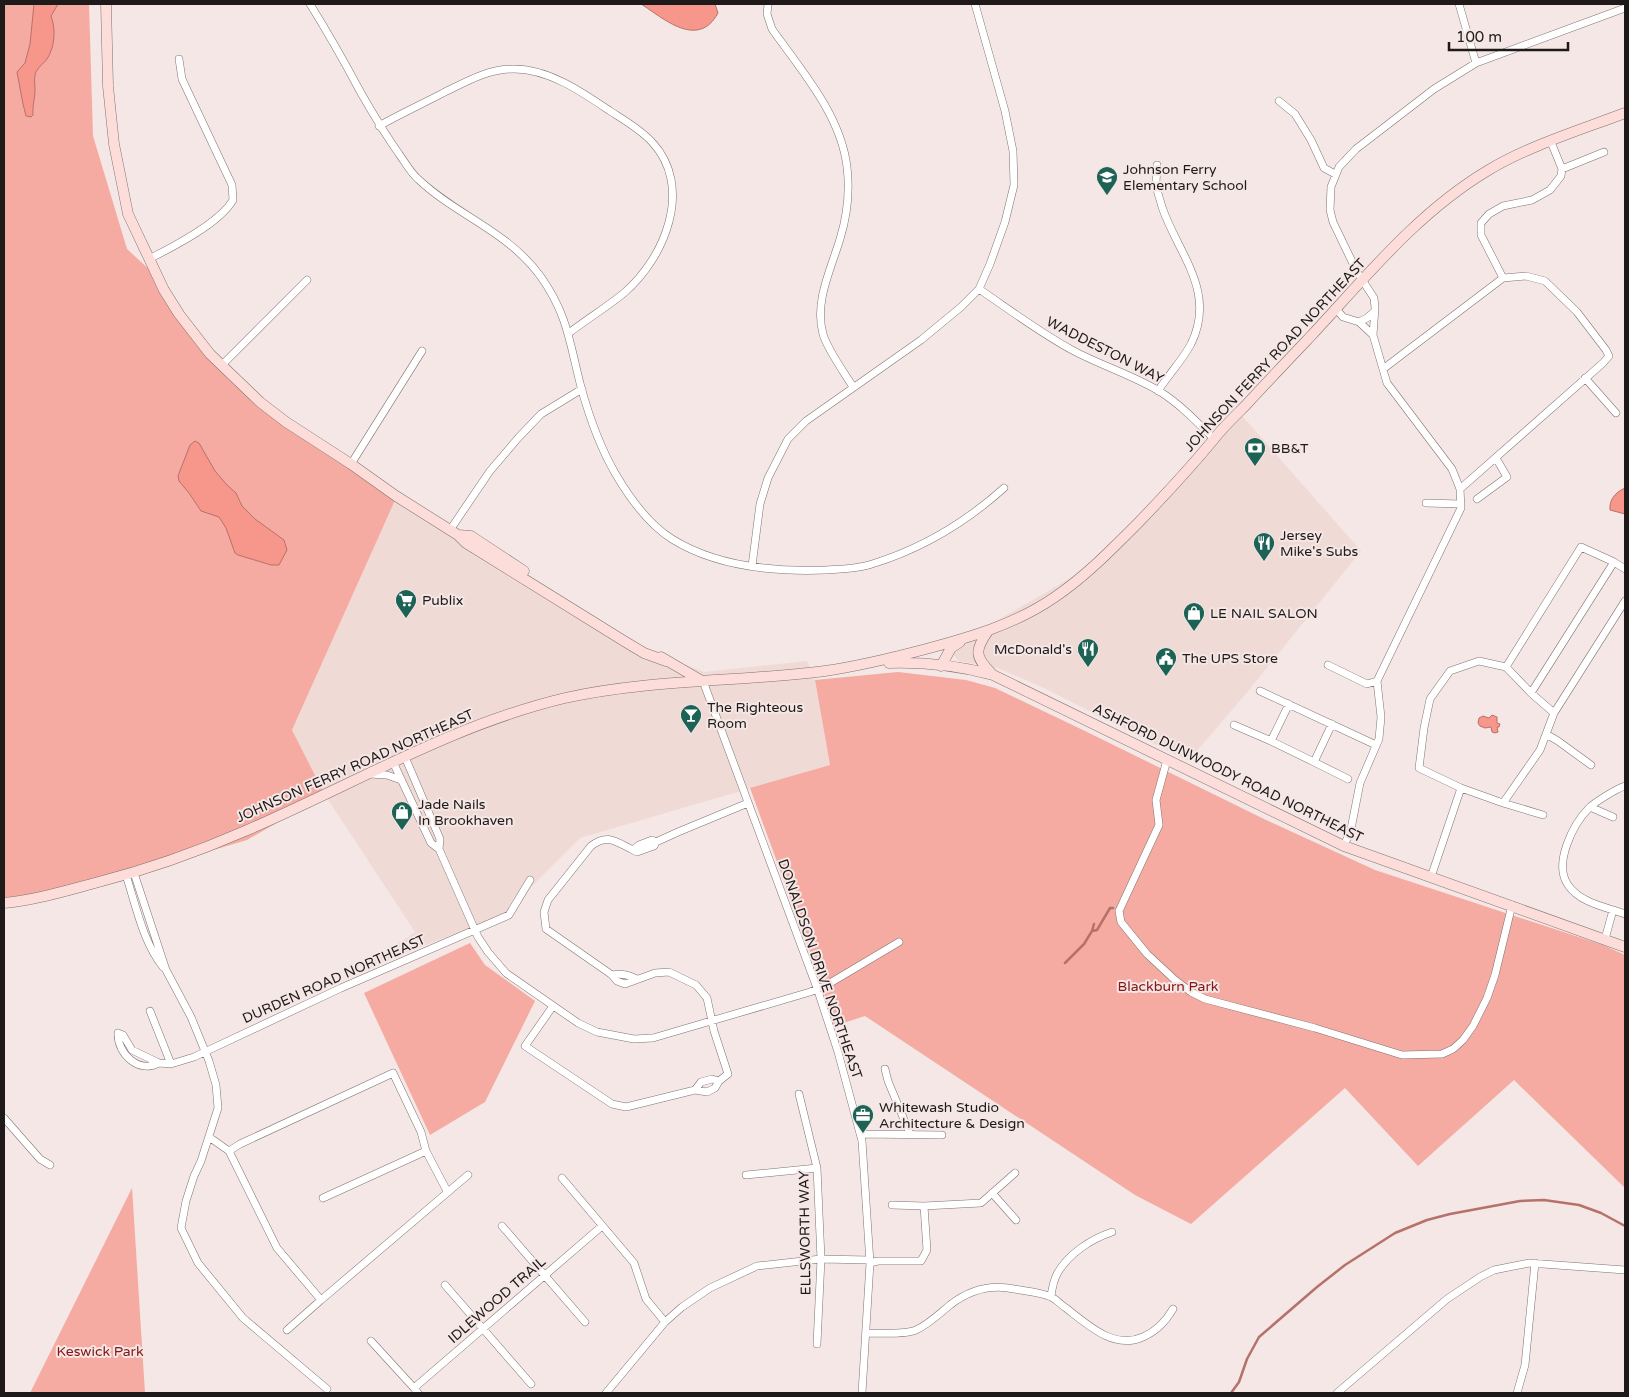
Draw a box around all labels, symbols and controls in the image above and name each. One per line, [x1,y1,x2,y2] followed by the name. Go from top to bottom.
[1449,20,1568,52] scale bar
[1456,28,1502,46] text: 100 m
[1123,161,1247,194] place label: Johnson Ferry Elementary School
[1095,165,1119,196] school or university icon: Johnson Ferry Elementary School
[1181,255,1369,455] street label: JOHNSON FERRY ROAD NORTHEAST
[1043,313,1167,387] street label: WADDESTON WAY
[1243,436,1267,467] bank icon: BB&T
[1271,440,1309,457] place label: BB&T
[1280,527,1359,560] place label: Jersey Mike's Subs
[1252,531,1276,562] restaurant icon: Jersey Mike's Subs
[394,588,418,619] supermarket icon: Publix
[422,592,463,609] place label: Publix
[1182,601,1206,632] shop icon: LE NAIL SALON
[1210,605,1318,622] place label: LE NAIL SALON
[1076,637,1100,668] restaurant icon: McDonald's
[994,641,1072,658] place label: McDonald's
[1154,646,1178,677] public building icon: The UPS Store
[1182,650,1278,667] place label: The UPS Store
[707,699,803,732] place label: The Righteous Room
[1090,700,1366,846] street label: ASHFORD DUNWOODY ROAD NORTHEAST
[679,703,703,734] bar icon: The Righteous Room
[234,706,477,826] street label: JOHNSON FERRY ROAD NORTHEAST
[418,796,513,829] place label: Jade Nails In Brookhaven
[390,800,414,831] shop icon: Jade Nails In Brookhaven
[774,857,866,1082] street label: DONALDSON DRIVE NORTHEAST
[240,931,429,1027] street label: DURDEN ROAD NORTHEAST
[1118,978,1219,995] park label: Blackburn Park
[879,1099,1025,1132] place label: Whitewash Studio Architecture & Design
[851,1103,875,1134] office icon: Whitewash Studio Architecture & Design
[795,1171,815,1295] street label: ELLSWORTH WAY
[445,1253,549,1347] street label: IDLEWOOD TRAIL
[56,1343,144,1360] park label: Keswick Park

